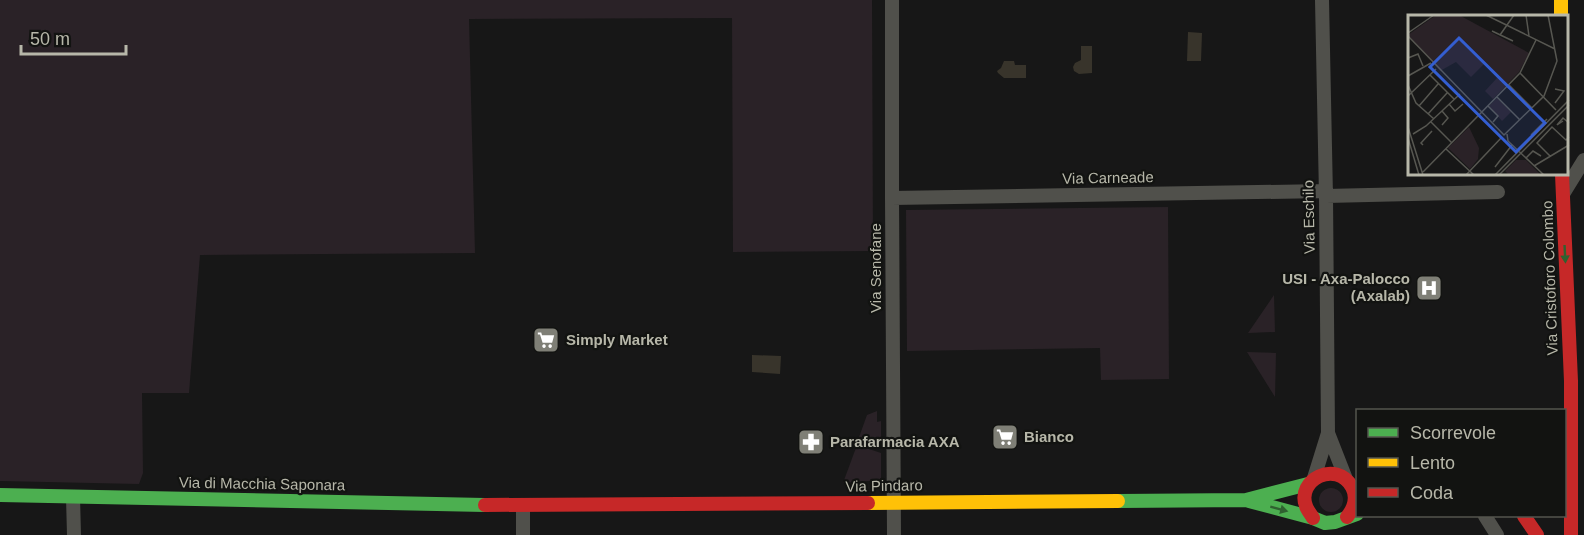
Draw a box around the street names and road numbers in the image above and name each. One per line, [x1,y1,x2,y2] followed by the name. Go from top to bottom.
[1062,168,1154,187] street label: Via Carneade
[1299,180,1318,254] street label: Via Eschilo
[1538,200,1561,356] street label: Via Cristoforo Colombo
[867,223,884,313] street label: Via Senofane
[179,474,346,493] street label: Via di Macchia Saponara
[845,476,923,495] street label: Via Pindaro

